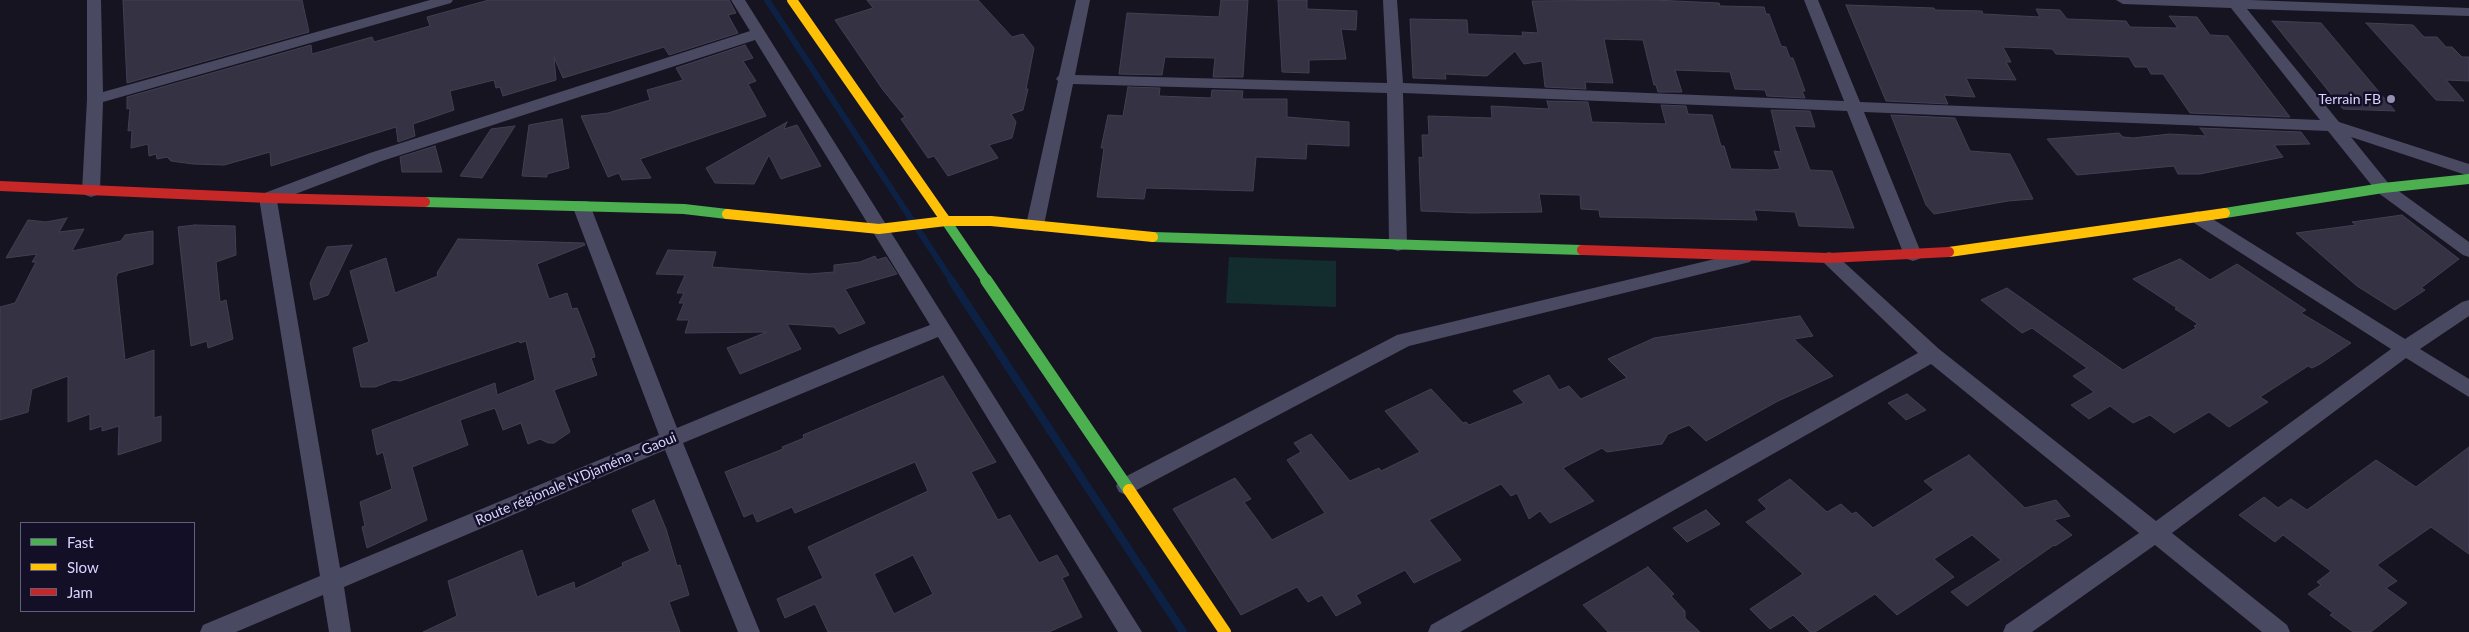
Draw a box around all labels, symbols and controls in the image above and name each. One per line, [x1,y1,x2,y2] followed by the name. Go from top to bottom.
[2318,91,2381,107] place label: Terrain FB
[2385,93,2397,105] marker: Terrain FB
[473,429,679,529] street label: Route régionale N'Djaména - Gaoui
[20,522,195,612] legend
[67,533,94,551] text: Fast
[67,558,99,576] text: Slow
[67,583,93,601] text: Jam

